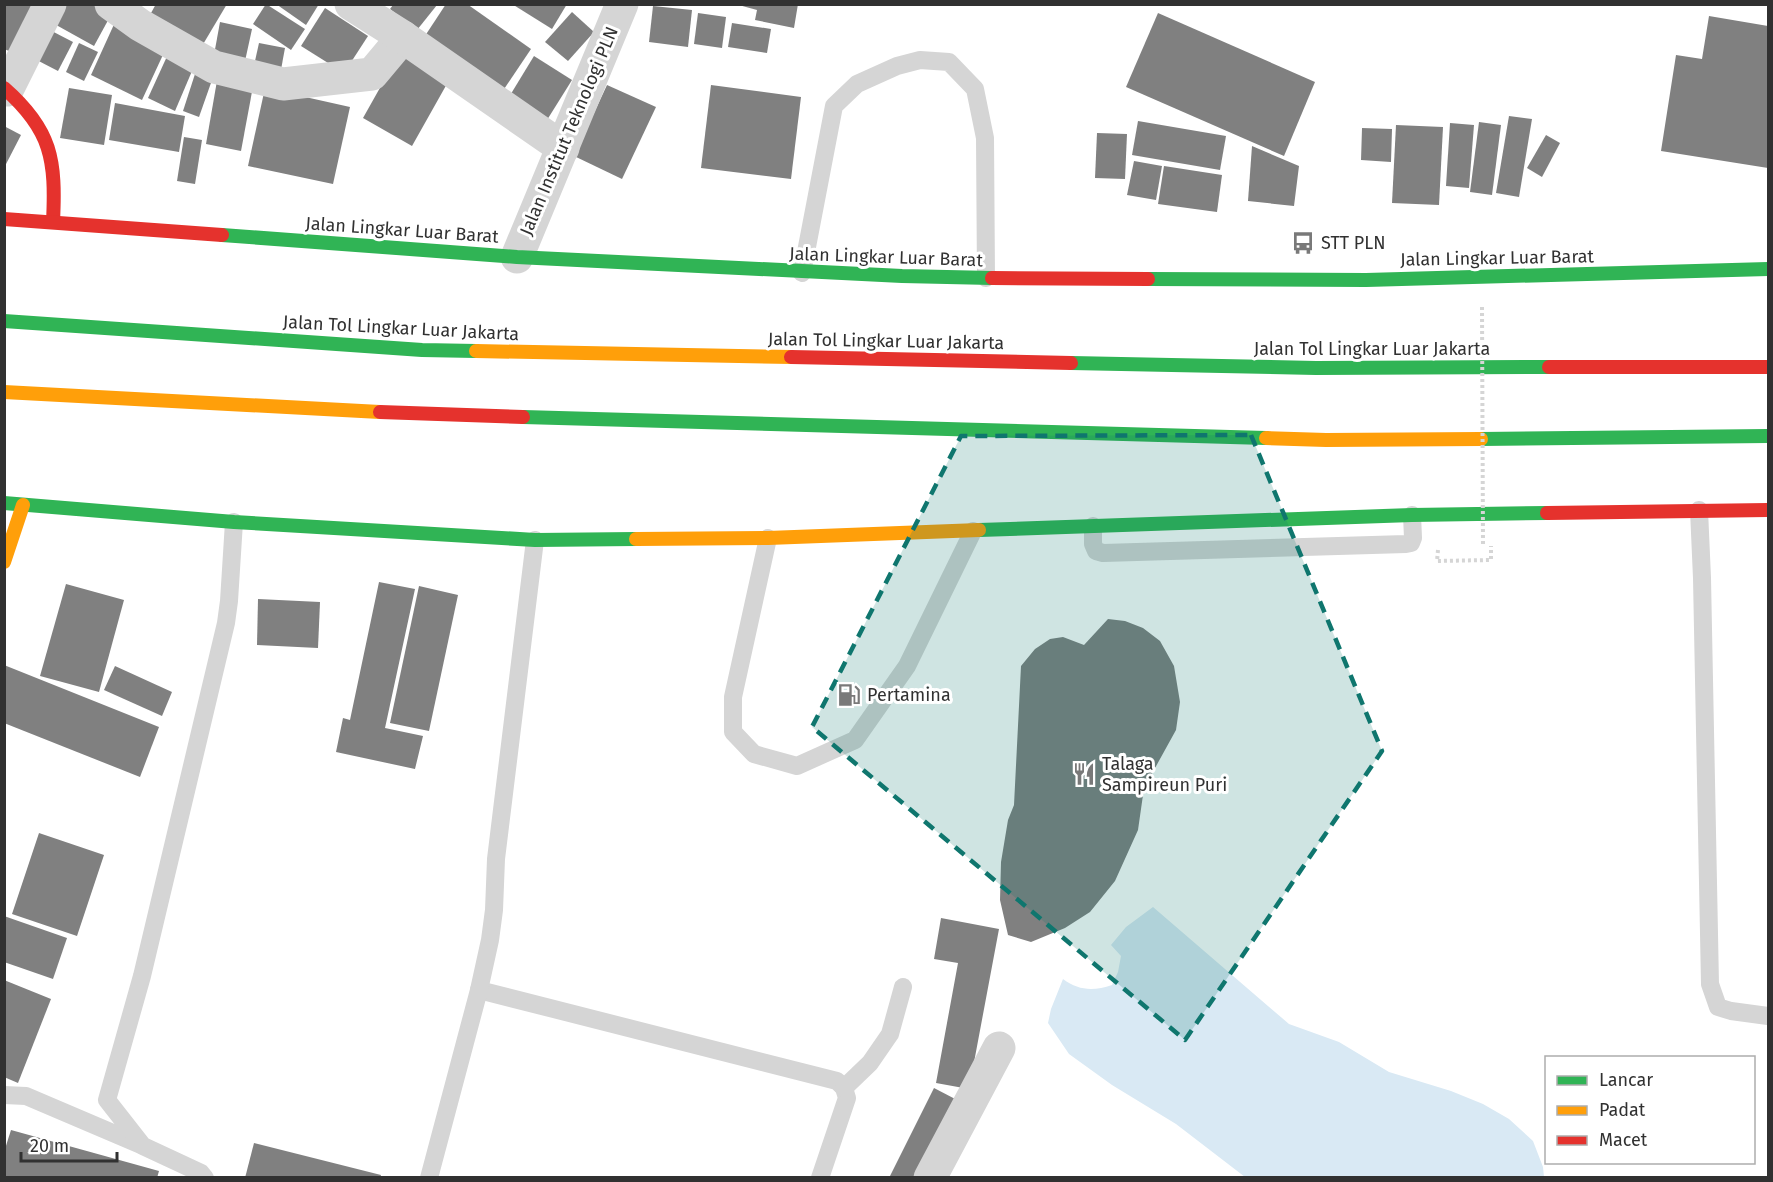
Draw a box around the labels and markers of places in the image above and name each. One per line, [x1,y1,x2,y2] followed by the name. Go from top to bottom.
[1290,230,1316,256] bus stop icon: STT PLN
[1321,232,1386,254] place label: STT PLN
[836,682,862,708] fuel station icon: Pertamina
[867,684,951,706] place label: Pertamina
[1102,753,1227,796] place label: Talaga Sampireun Puri
[1071,761,1097,787] restaurant icon: Talaga Sampireun Puri

